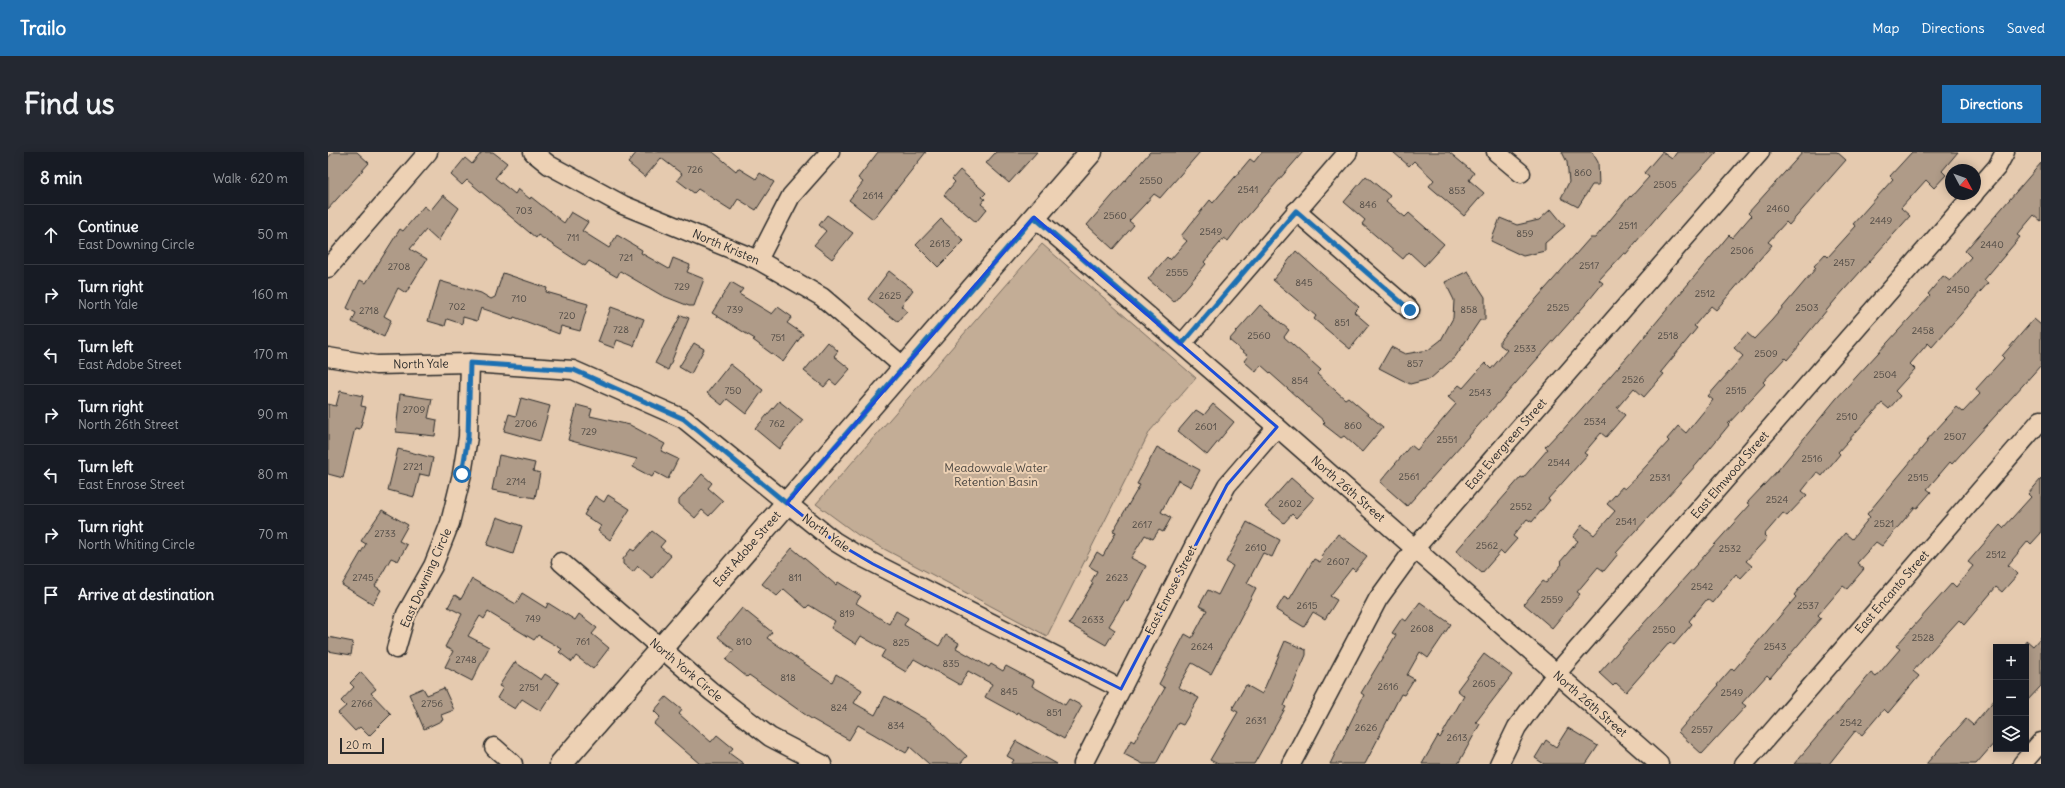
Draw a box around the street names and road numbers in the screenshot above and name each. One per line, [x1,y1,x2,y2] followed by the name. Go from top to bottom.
[690,226,762,267] street label: North Kristen
[393,356,449,371] street label: North Yale
[1462,395,1549,492] street label: East Evergreen Street
[1688,428,1772,522] street label: East Elmwood Street
[1308,452,1388,525] street label: North 26th Street
[710,508,784,590] street label: East Adobe Street
[799,510,853,555] street label: North Yale
[397,526,454,630] street label: East Downing Circle
[1142,543,1200,637] street label: East Enrose Street
[1851,547,1932,636] street label: East Encanto Street
[647,635,726,705] street label: North York Circle
[1550,667,1630,740] street label: North 26th Street

